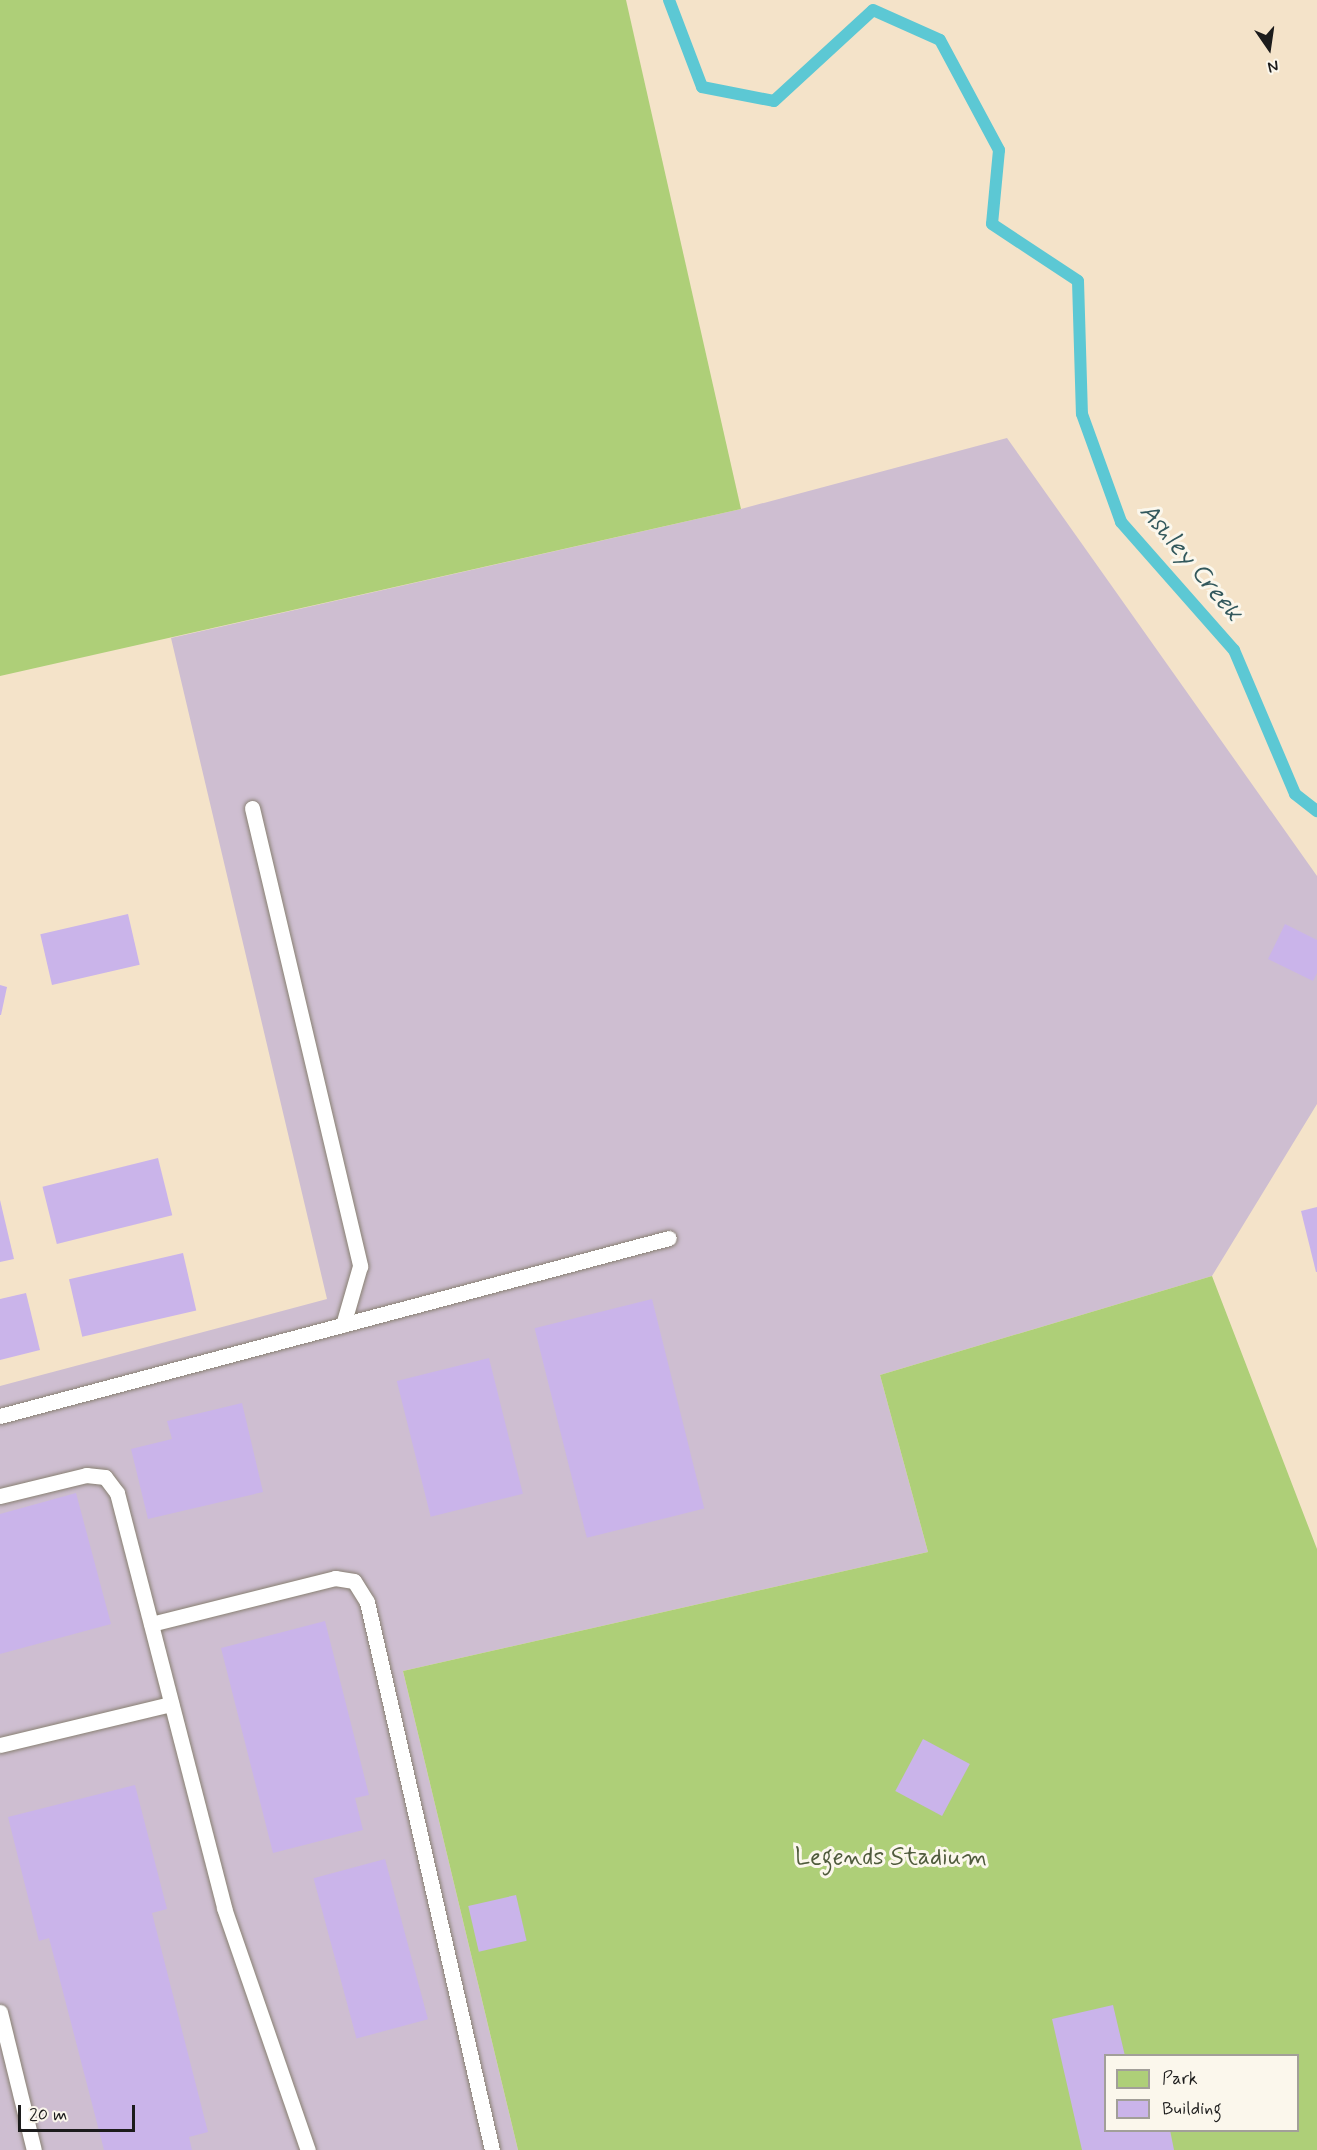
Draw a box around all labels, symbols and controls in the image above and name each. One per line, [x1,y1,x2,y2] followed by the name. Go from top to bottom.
[1239,18,1299,78] north arrow
[1266,55,1281,77] text: N
[1132,498,1248,628] water label: Ashley Creek
[801,1844,981,1872] park label: Legends Stadium
[1104,2054,1299,2132] legend
[1162,2067,1198,2091] text: Park
[21,2093,138,2131] scale bar
[1162,2097,1222,2121] text: Building
[29,2103,67,2127] text: 20 m

